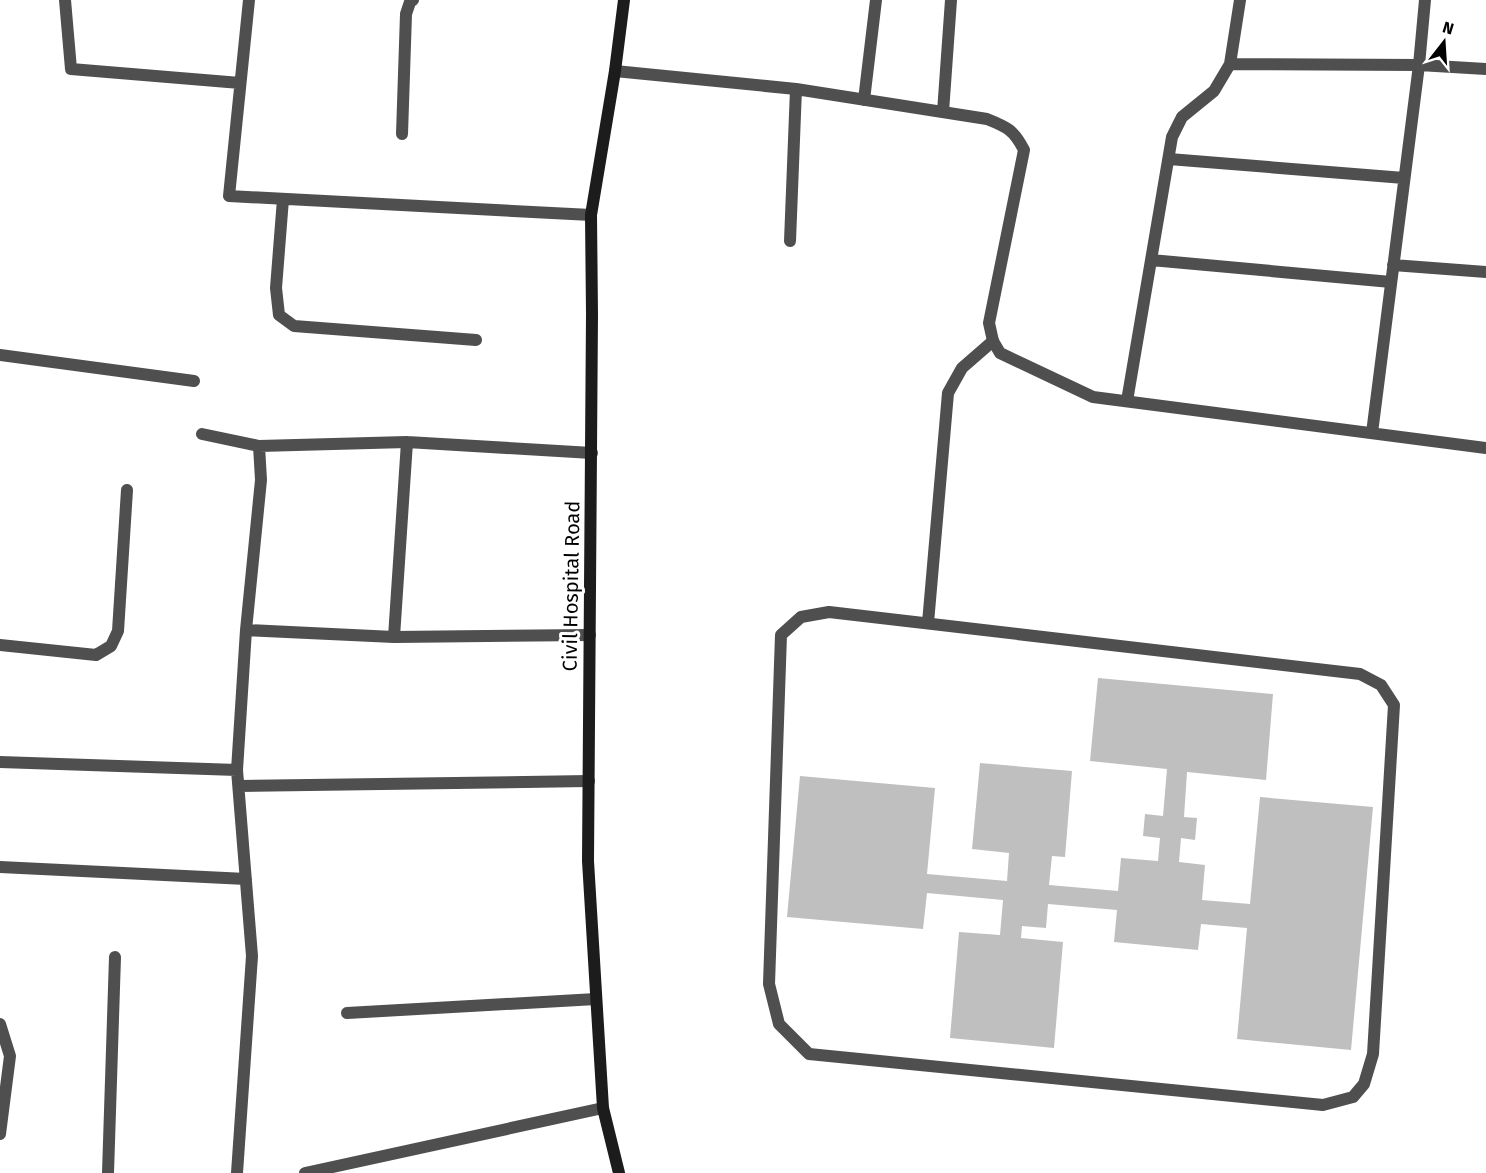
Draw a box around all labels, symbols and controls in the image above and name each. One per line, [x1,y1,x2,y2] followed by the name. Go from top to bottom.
[1414,12,1474,72] north arrow
[1440,17,1456,39] text: N
[558,500,584,672] street label: Civil Hospital Road

